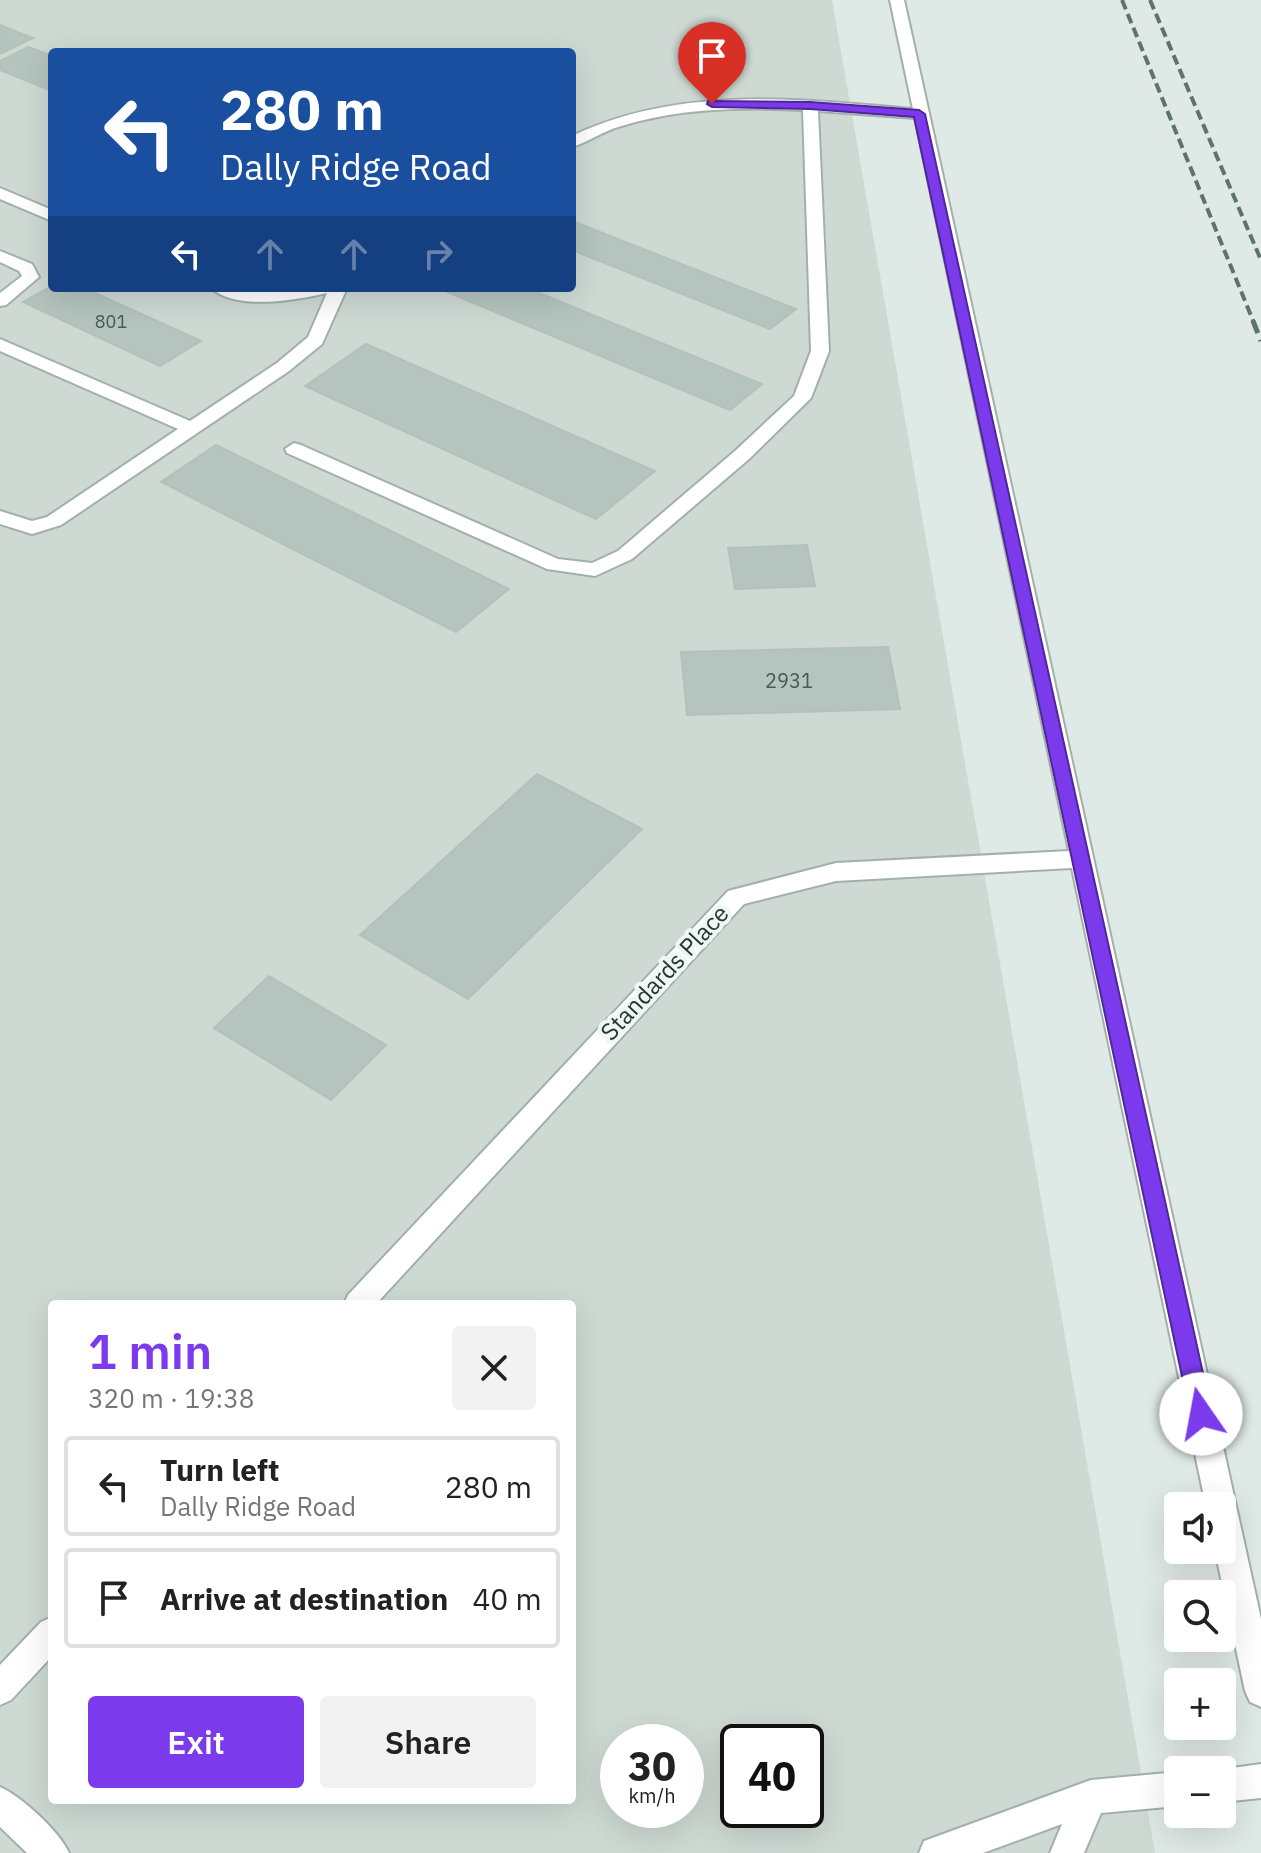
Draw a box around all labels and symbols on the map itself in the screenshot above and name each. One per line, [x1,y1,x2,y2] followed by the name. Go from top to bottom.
[678,22,746,104] pin
[95,310,127,333] house number: 801
[765,667,813,694] house number: 2931
[593,898,735,1047] street label: Standards Place
[1159,1372,1243,1456] position arrow
[720,1724,824,1828] speed limit sign: 40

